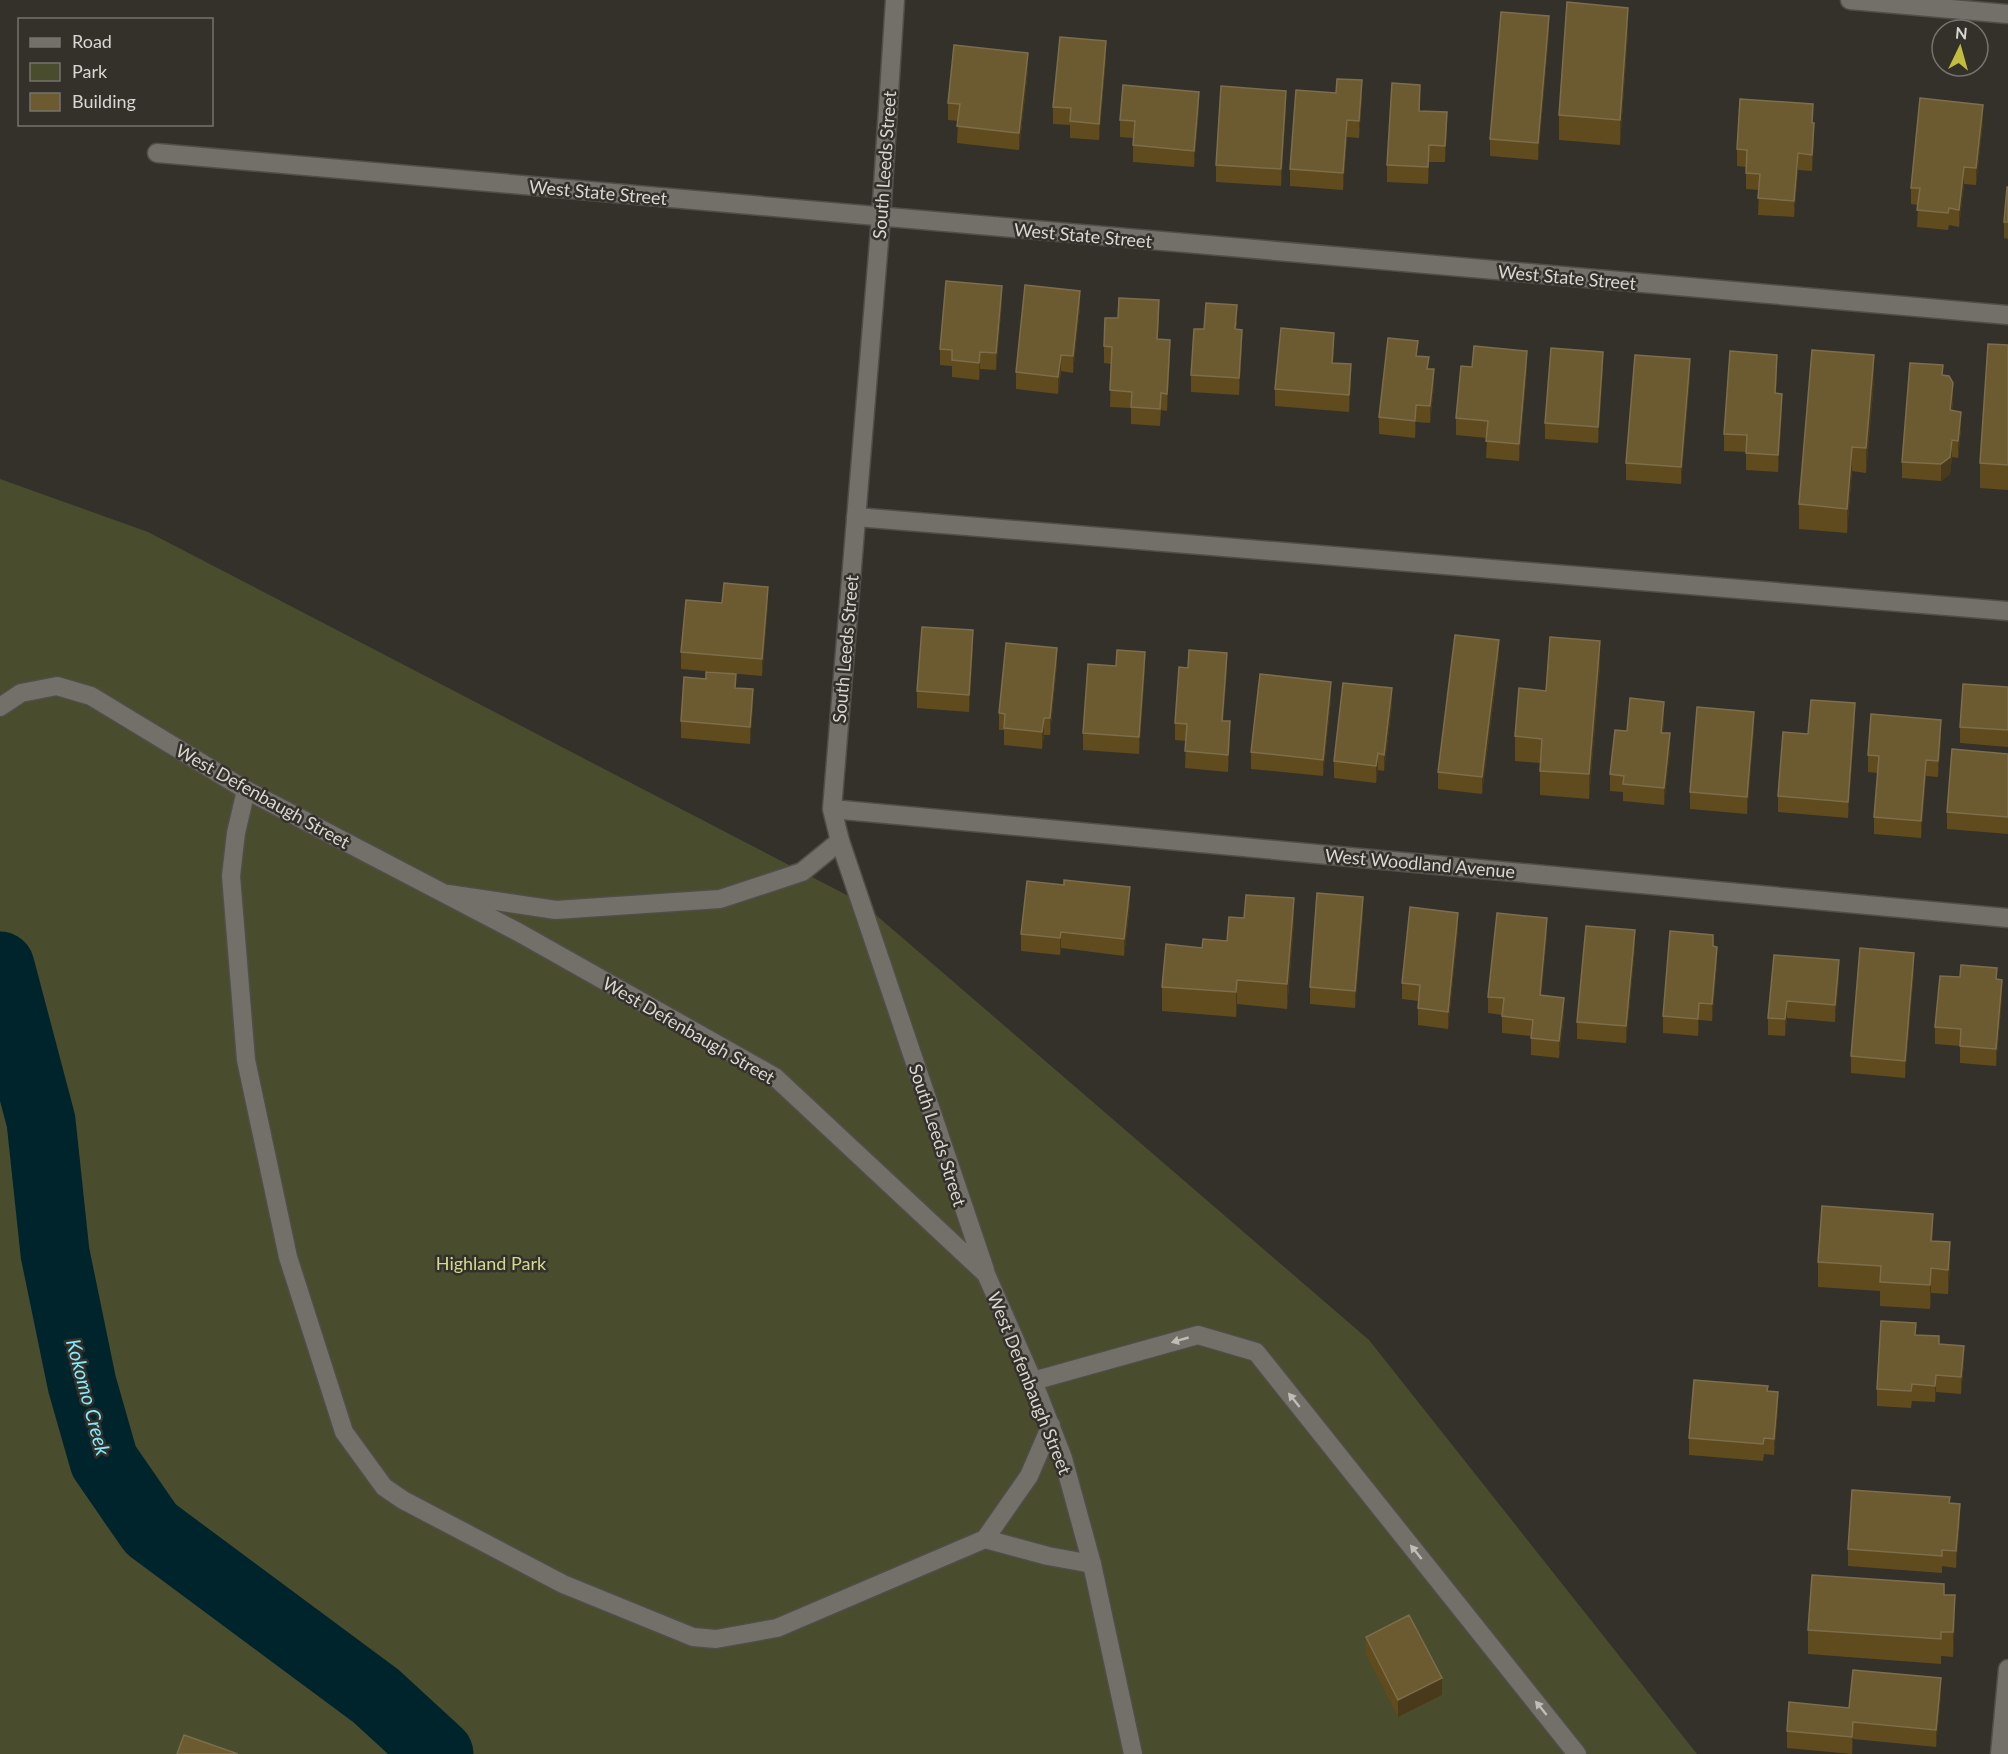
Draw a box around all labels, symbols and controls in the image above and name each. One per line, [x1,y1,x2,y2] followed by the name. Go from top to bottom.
[18,18,213,126] legend
[1930,18,1990,78] north arrow
[1954,23,1968,43] text: N
[72,30,112,52] text: Road
[72,60,108,82] text: Park
[72,90,136,112] text: Building
[868,90,900,240] street label: South Leeds Street
[528,175,669,209] street label: West State Street
[1013,218,1154,252] street label: West State Street
[1497,260,1638,294] street label: West State Street
[828,574,862,724] street label: South Leeds Street
[172,739,354,853] street label: West Defenbaugh Street
[1324,844,1516,882] street label: West Woodland Avenue
[599,972,779,1089] street label: West Defenbaugh Street
[905,1061,972,1210] street label: South Leeds Street
[436,1252,547,1274] park label: Highland Park
[983,1288,1077,1478] street label: West Defenbaugh Street
[62,1336,116,1458] water label: Kokomo Creek
[1171,1336,1189,1345] one-way arrow
[1288,1392,1301,1408] one-way arrow
[1410,1544,1423,1560] one-way arrow
[1534,1700,1547,1716] one-way arrow

